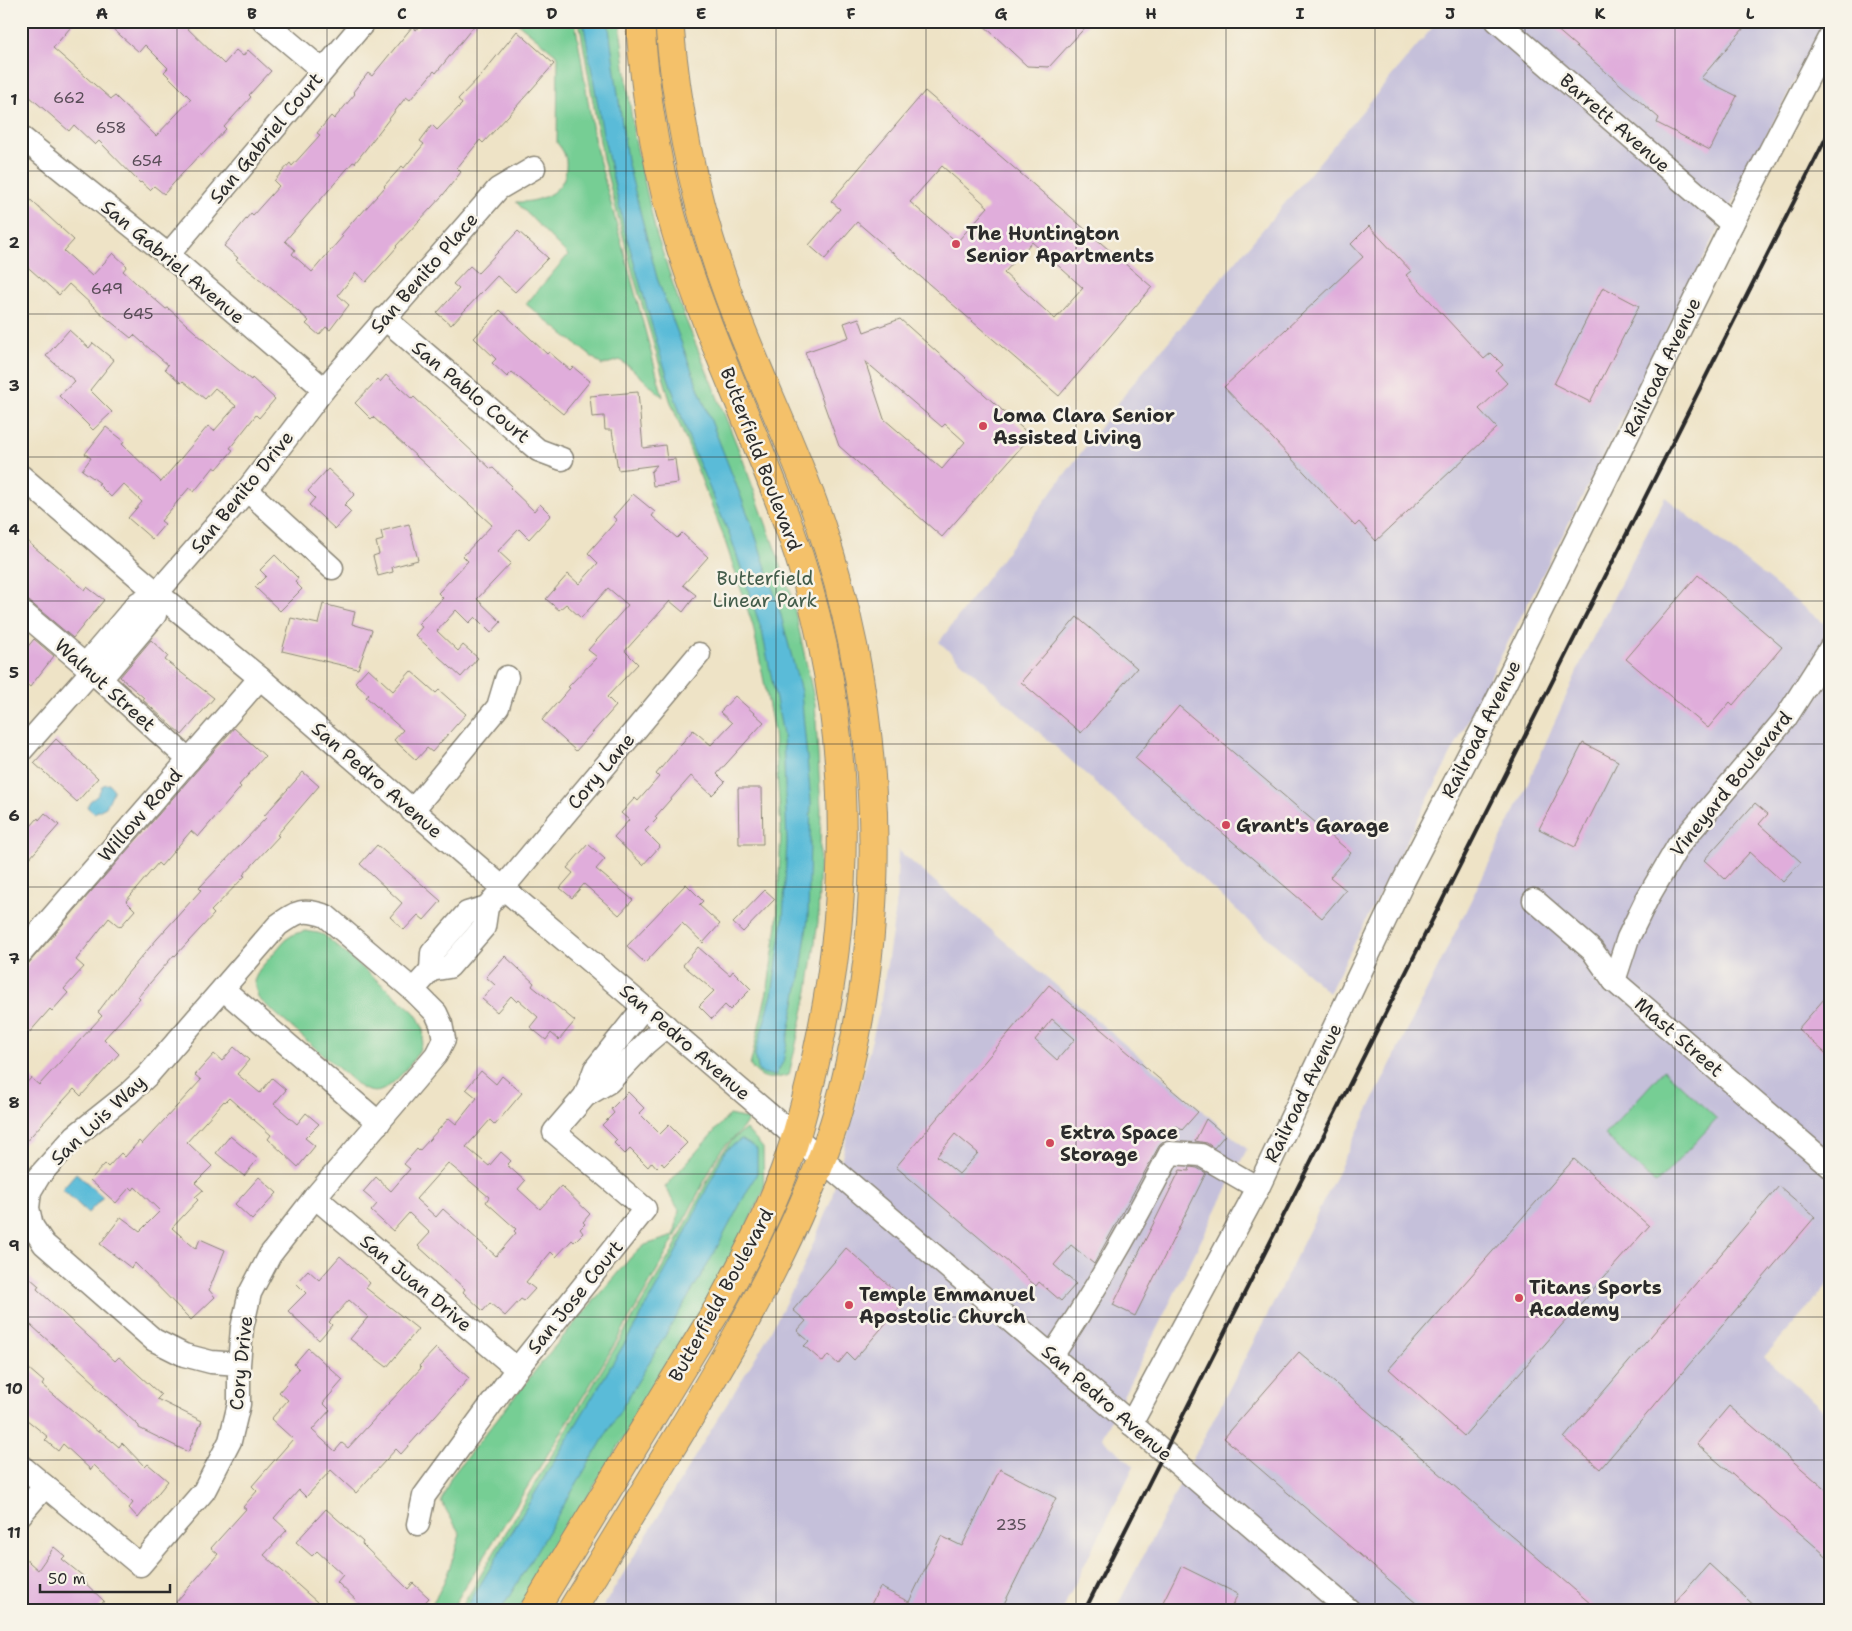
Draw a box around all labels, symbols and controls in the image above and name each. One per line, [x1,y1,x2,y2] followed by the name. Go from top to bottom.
[96,3,108,24] text: A
[247,3,257,24] text: B
[397,3,407,24] text: C
[546,3,558,24] text: D
[696,3,706,24] text: E
[846,3,856,24] text: F
[995,3,1008,24] text: G
[1145,3,1157,24] text: H
[1296,3,1305,24] text: I
[1445,3,1455,24] text: J
[1595,3,1606,24] text: K
[1746,3,1755,24] text: L
[204,67,328,209] street label: San Gabriel Court
[1554,68,1676,178] street label: Barrett Avenue
[53,87,85,108] house number: 662
[10,89,18,110] text: 1
[95,117,127,138] house number: 658
[131,150,163,171] house number: 654
[96,194,250,330] street label: San Gabriel Avenue
[365,207,483,339] street label: San Benito Place
[966,221,1154,268] place label: The Huntington Senior Apartments
[8,232,20,253] text: 2
[950,238,962,250] marker: The Huntington Senior Apartments
[91,278,123,299] house number: 649
[1617,293,1707,441] street label: Railroad Avenue
[122,303,154,324] house number: 645
[407,335,535,449] street label: San Pablo Court
[714,364,808,554] street label: Butterfield Boulevard
[8,375,20,396] text: 3
[993,403,1175,450] place label: Loma Clara Senior Assisted Living
[977,420,989,432] marker: Loma Clara Senior Assisted Living
[185,426,299,558] street label: San Benito Drive
[8,519,20,540] text: 4
[713,566,818,613] park label: Butterfield Linear Park
[49,633,161,737] street label: Walnut Street
[1435,656,1527,802] street label: Railroad Avenue
[9,662,19,683] text: 5
[1665,706,1797,862] street label: Vineyard Boulevard
[306,716,448,844] street label: San Pedro Avenue
[562,727,640,815] street label: Cory Lane
[92,763,188,867] street label: Willow Road
[8,805,20,826] text: 6
[1236,813,1389,838] place label: Grant's Garage
[1220,819,1232,831] marker: Grant's Garage
[8,948,20,969] text: 7
[614,978,756,1106] street label: San Pedro Avenue
[1629,992,1729,1082] street label: Mast Street
[1258,1019,1348,1167] street label: Railroad Avenue
[45,1069,151,1171] street label: San Luis Way
[8,1092,20,1113] text: 8
[1060,1120,1178,1167] place label: Extra Space Storage
[1044,1137,1056,1149] marker: Extra Space Storage
[663,1204,779,1386] street label: Butterfield Boulevard
[355,1229,477,1337] street label: San Juan Drive
[8,1235,20,1256] text: 9
[521,1235,629,1359] street label: San Jose Court
[1529,1275,1662,1322] place label: Titans Sports Academy
[859,1282,1035,1329] place label: Temple Emmanuel Apostolic Church
[1513,1292,1525,1304] marker: Titans Sports Academy
[843,1299,855,1311] marker: Temple Emmanuel Apostolic Church
[224,1314,258,1412] street label: Cory Drive
[1036,1339,1178,1467] street label: San Pedro Avenue
[5,1378,23,1399] text: 10
[996,1514,1026,1535] house number: 235
[7,1522,21,1543] text: 11
[40,1561,170,1593] scale bar
[48,1569,86,1589] text: 50 m

